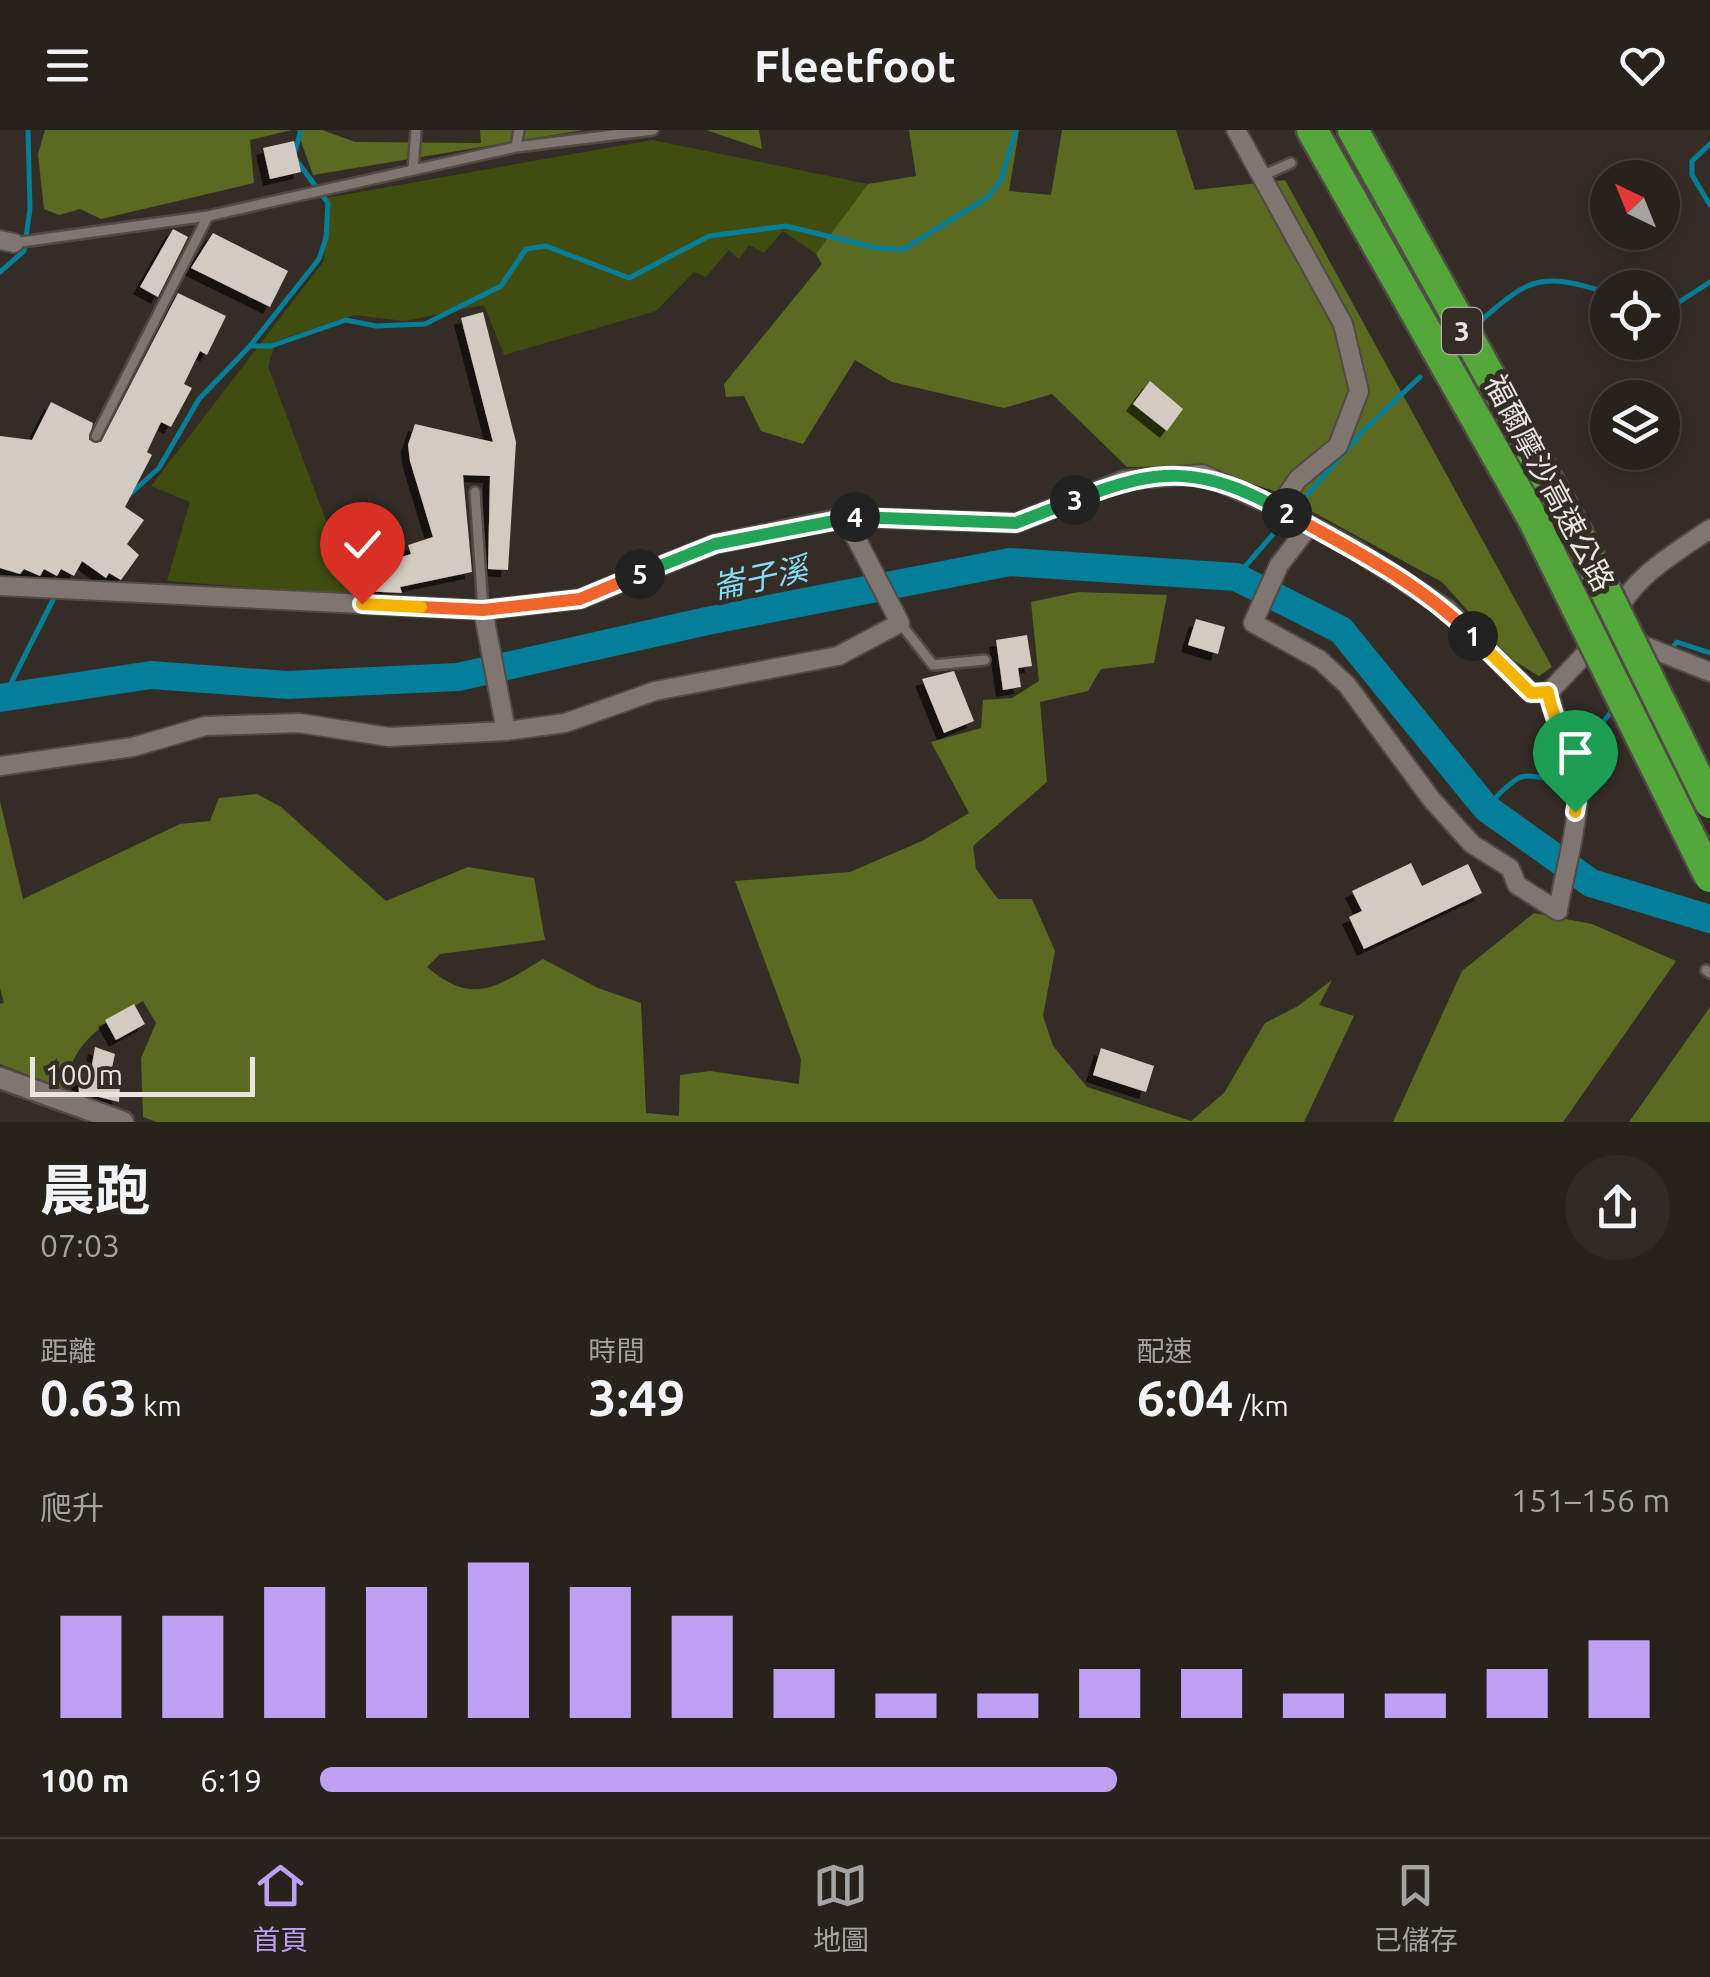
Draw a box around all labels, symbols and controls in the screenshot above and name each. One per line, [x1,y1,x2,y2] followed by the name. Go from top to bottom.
[40,38,95,93] icon: menu
[1615,38,1670,93] icon: heart
[754,40,956,91] text: Fleetfoot
[1590,160,1680,250] north arrow
[1590,160,1680,470] map controls
[1590,270,1680,360] button: locate
[1442,308,1482,354] road number: 3
[1479,369,1621,596] street label: 福爾摩沙高速公路
[1590,380,1680,470] button: layers
[1050,475,1100,525] pin: 3
[1067,484,1083,515] text: 3
[1262,488,1312,538] pin: 2
[830,492,880,542] pin: 4
[1279,497,1295,528] text: 2
[847,501,863,532] text: 4
[320,502,405,605] pin
[335,517,390,572] icon: check
[615,549,665,599] pin: 5
[709,549,814,605] water label: 崙子溪
[632,558,648,589] text: 5
[1448,611,1498,661] pin: 1
[1465,620,1481,651] text: 1
[1533,710,1618,813] pin
[1548,725,1603,780] icon: arrive
[30,1052,255,1096] scale bar
[45,1059,123,1090] text: 100 m
[1565,1155,1670,1260] button: share
[40,1159,150,1220] text: 晨跑
[40,1227,120,1263] text: 07:03
[40,1335,96,1366] text: 距離
[588,1335,644,1366] text: 時間
[1137,1335,1193,1366] text: 配速
[40,1369,137,1425] text: 0.63
[588,1369,685,1425] text: 3:49
[1137,1369,1234,1425] text: 6:04
[137,1390,182,1421] text: km
[1234,1390,1289,1421] text: /km
[1511,1482,1670,1518] text: 151–156 m
[40,1489,104,1525] text: 爬升
[40,1762,129,1798] text: 100 m
[200,1762,262,1798] text: 6:19
[252,1858,308,1958] tab: 首頁
[813,1858,869,1958] tab: 地圖
[1374,1858,1458,1958] tab: 已儲存

